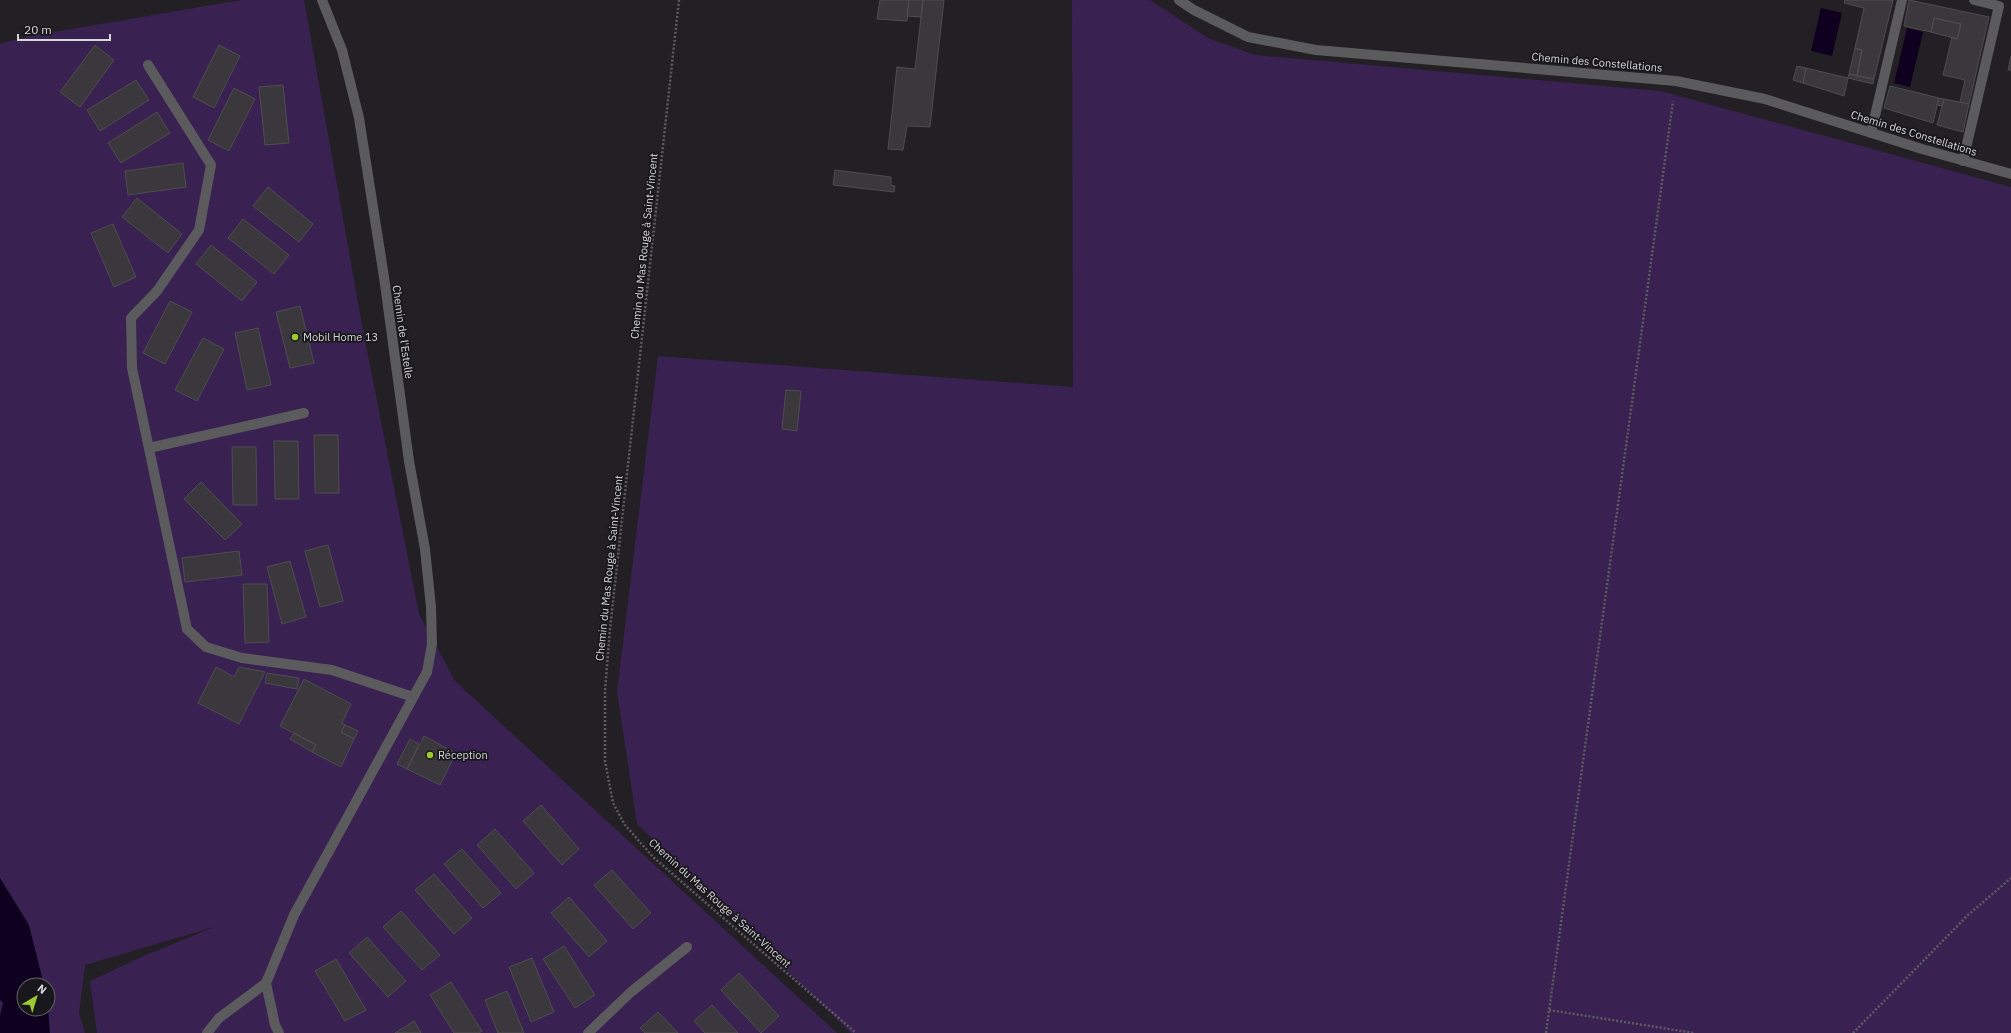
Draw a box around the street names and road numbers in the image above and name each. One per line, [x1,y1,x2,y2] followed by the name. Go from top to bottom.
[1531,49,1663,75] street label: Chemin des Constellations
[1849,107,1979,159] street label: Chemin des Constellations
[627,152,661,340] street label: Chemin du Mas Rouge à Saint-Vincent
[389,284,417,380] street label: Chemin de l'Estelle
[592,474,626,662] street label: Chemin du Mas Rouge à Saint-Vincent
[646,835,794,971] street label: Chemin du Mas Rouge à Saint-Vincent

